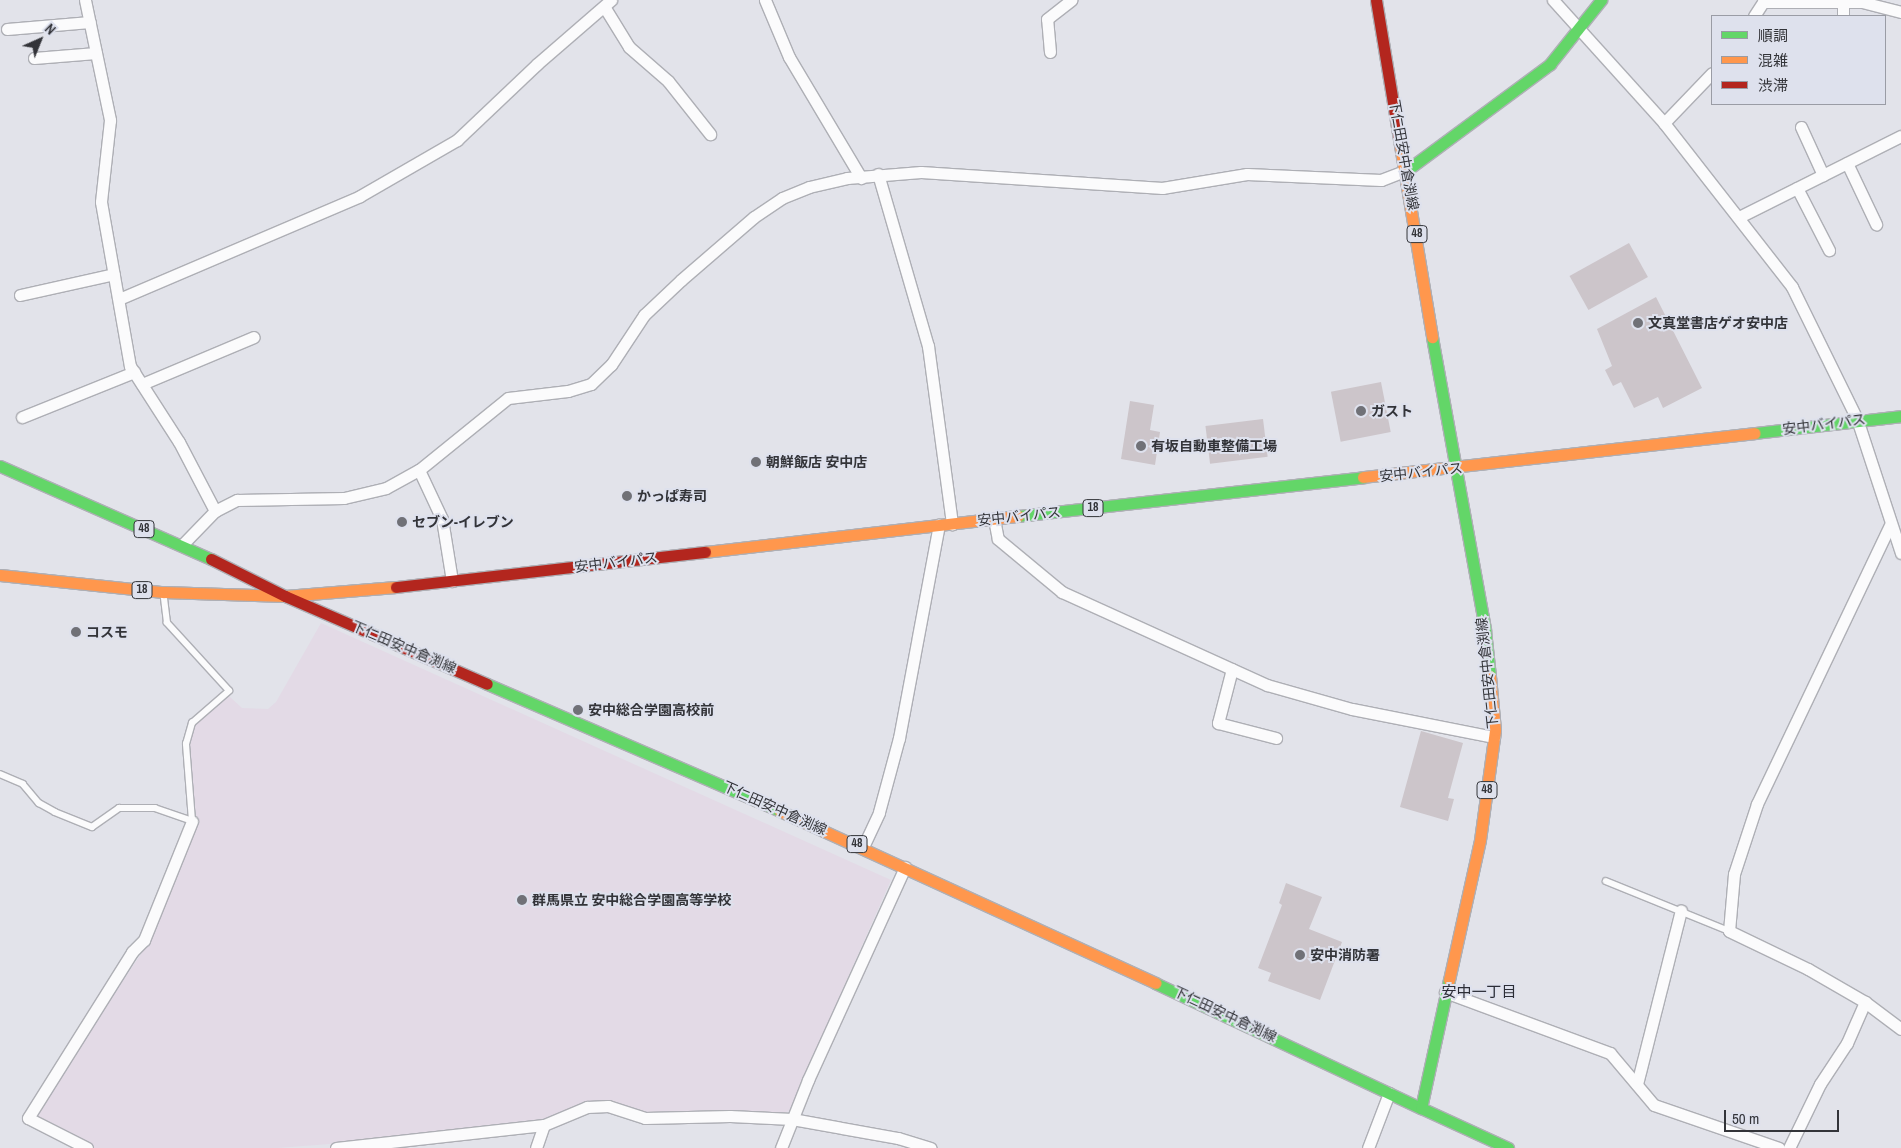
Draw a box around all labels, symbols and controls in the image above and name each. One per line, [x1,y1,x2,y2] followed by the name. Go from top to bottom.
[15,15,65,65] north arrow
[1711,15,1886,105] legend
[41,20,60,39] text: N
[1758,25,1788,46] text: 順調
[1758,50,1788,71] text: 混雑
[1758,75,1788,96] text: 渋滞
[1386,98,1422,212] street label: 下仁田安中倉渕線
[1406,224,1428,243] road number: 48
[1648,315,1788,331] place label: 文真堂書店ゲオ安中店
[1632,317,1644,329] marker: 文真堂書店ゲオ安中店
[1371,403,1413,419] place label: ガスト
[1355,405,1367,417] marker: ガスト
[1781,411,1867,437] street label: 安中バイパス
[1151,438,1277,454] place label: 有坂自動車整備工場
[1135,440,1147,452] marker: 有坂自動車整備工場
[766,454,867,470] place label: 朝鮮飯店 安中店
[750,456,762,468] marker: 朝鮮飯店 安中店
[1378,459,1464,485] street label: 安中バイパス
[637,488,707,504] place label: かっぱ寿司
[621,490,633,502] marker: かっぱ寿司
[1082,498,1104,518] road number: 18
[976,503,1062,529] street label: 安中バイパス
[412,514,514,530] place label: セブン-イレブン
[396,516,408,528] marker: セブン-イレブン
[133,520,155,538] road number: 48
[573,549,659,575] street label: 安中バイパス
[131,580,153,600] road number: 18
[1473,616,1501,730] street label: 下仁田安中倉渕線
[349,617,459,677] street label: 下仁田安中倉渕線
[86,624,128,640] place label: コスモ
[70,626,82,638] marker: コスモ
[588,702,714,718] place label: 安中総合学園高校前
[572,704,584,716] marker: 安中総合学園高校前
[720,778,830,838] street label: 下仁田安中倉渕線
[1476,780,1498,800] road number: 48
[846,834,868,854] road number: 48
[532,892,731,908] place label: 群馬県立 安中総合学園高等学校
[516,894,528,906] marker: 群馬県立 安中総合学園高等学校
[1310,947,1380,963] place label: 安中消防署
[1294,949,1306,961] marker: 安中消防署
[1171,983,1279,1045] street label: 下仁田安中倉渕線
[1442,983,1516,1001] district label: 安中一丁目
[1726,1100,1841,1132] scale bar
[1732,1108,1759,1129] text: 50 m

